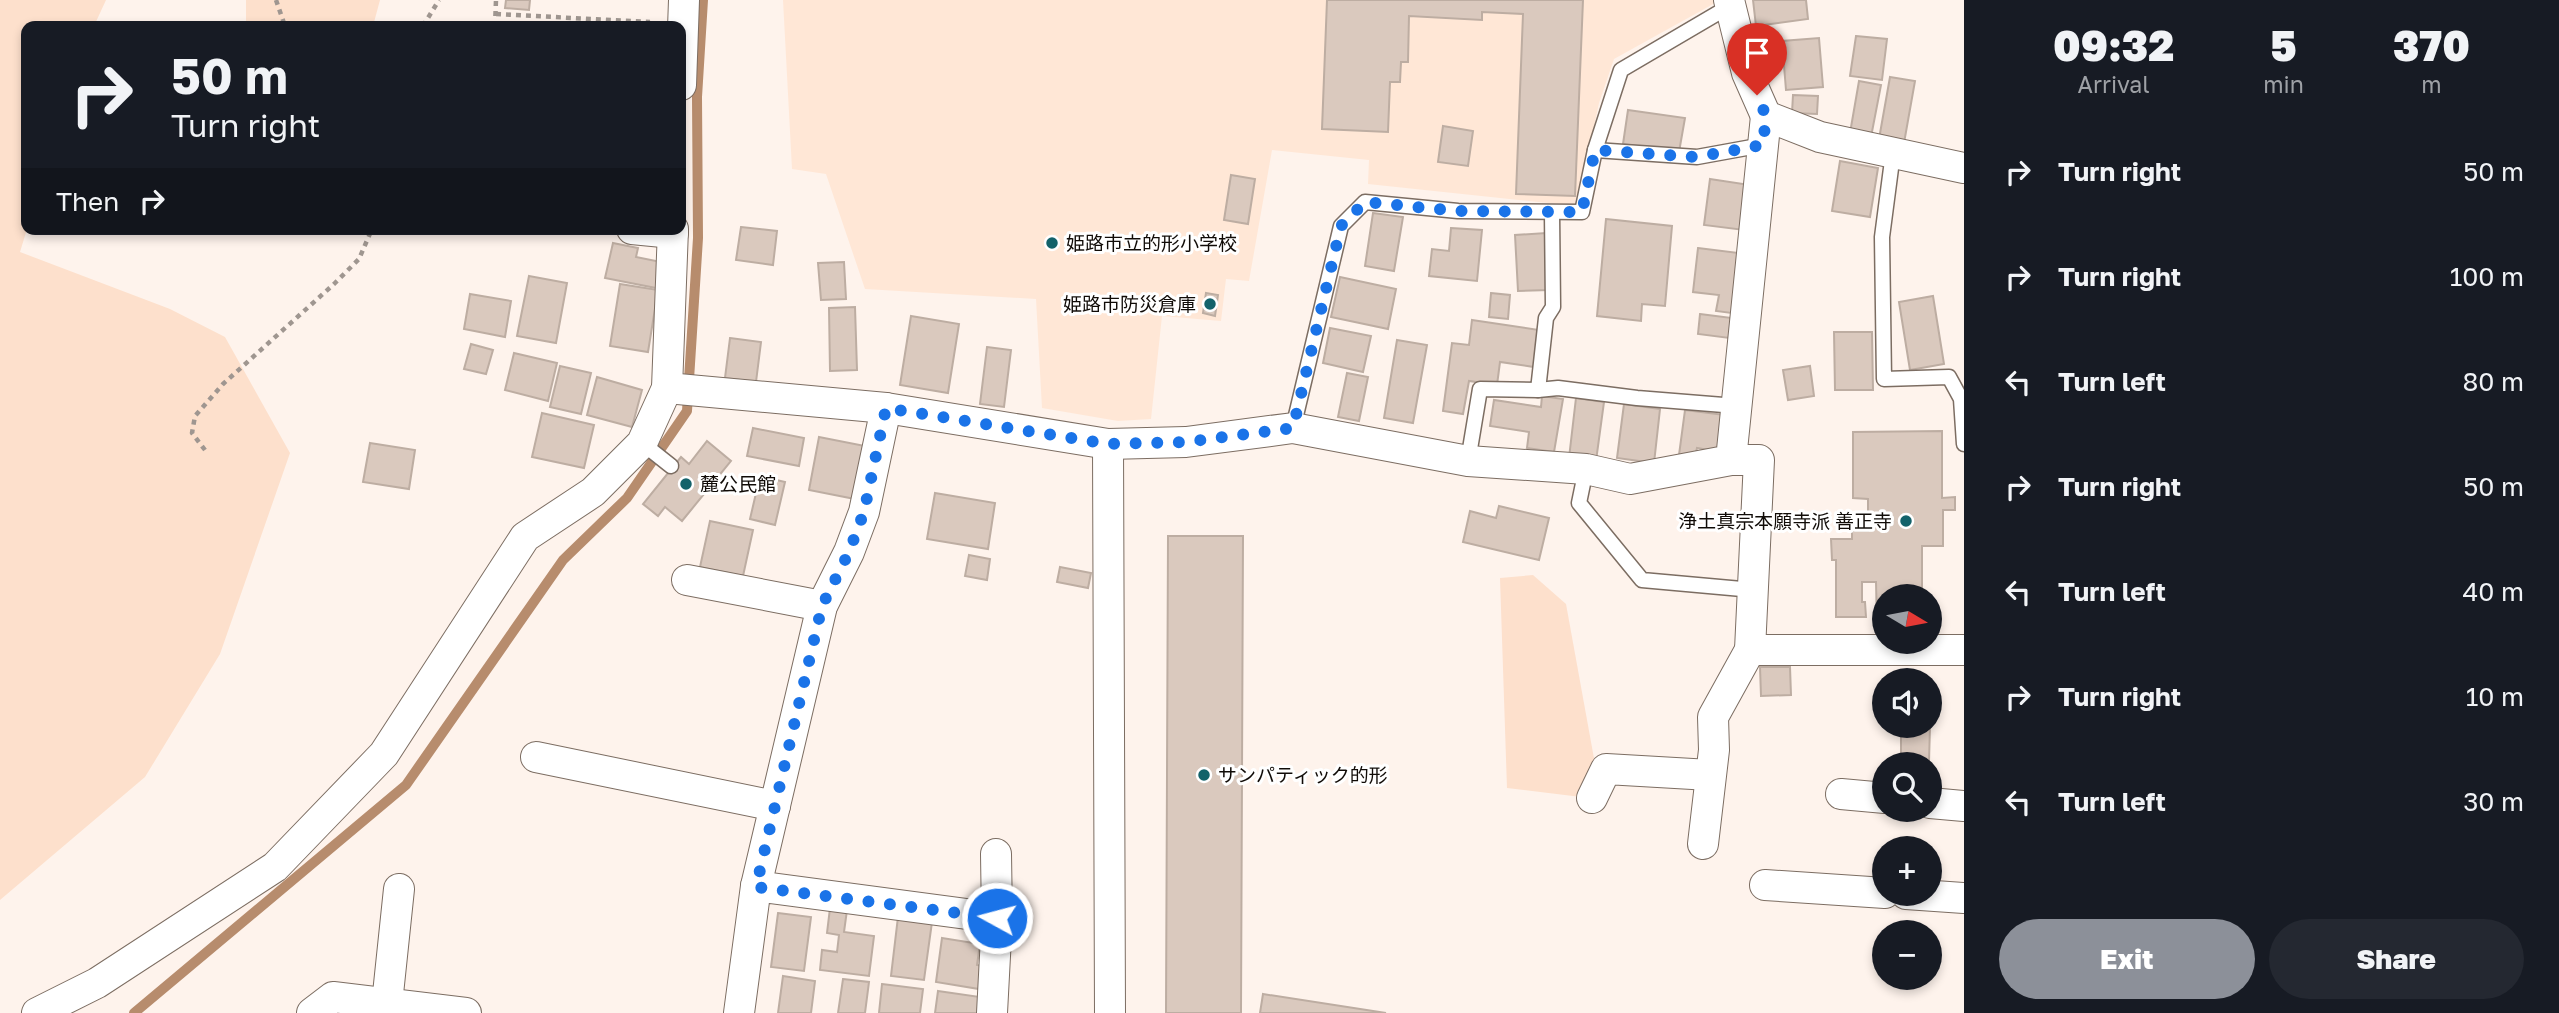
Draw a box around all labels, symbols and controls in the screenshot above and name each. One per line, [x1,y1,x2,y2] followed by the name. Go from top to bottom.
[2053,20,2174,70] text: 09:32
[2270,20,2297,70] text: 5
[2393,20,2470,70] text: 370
[1727,23,1787,95] pin
[1738,34,1776,72] icon: arrive
[171,46,288,105] text: 50 m
[56,49,147,140] icon: right
[2078,70,2150,98] text: Arrival
[2263,70,2304,98] text: min
[2421,70,2442,98] text: m
[171,106,320,144] text: Turn right
[1999,153,2037,191] icon: right
[2058,156,2181,187] text: Turn right
[2463,156,2524,187] text: 50 m
[133,182,171,220] icon: right
[56,186,119,217] text: Then
[1066,231,1237,254] place label: 姫路市立的形小学校
[1044,235,1060,251] marker: 姫路市立的形小学校
[1999,258,2037,296] icon: right
[2058,261,2181,292] text: Turn right
[2450,261,2524,292] text: 100 m
[1063,292,1196,315] place label: 姫路市防災倉庫
[1202,296,1218,312] marker: 姫路市防災倉庫
[1999,363,2037,401] icon: left
[2058,366,2166,397] text: Turn left
[2463,366,2524,397] text: 80 m
[1999,468,2037,506] icon: right
[2058,471,2181,502] text: Turn right
[2463,471,2524,502] text: 50 m
[700,472,776,495] place label: 麓公民館
[678,476,694,492] marker: 麓公民館
[1678,509,1892,532] place label: 浄土真宗本願寺派 善正寺
[1898,513,1914,529] marker: 浄土真宗本願寺派 善正寺
[1999,573,2037,611] icon: left
[2058,576,2166,607] text: Turn left
[2463,576,2524,607] text: 40 m
[1872,584,1942,654] north arrow
[1872,584,1942,990] map controls
[1872,668,1942,738] button: sound
[1999,678,2037,716] icon: right
[2058,681,2181,712] text: Turn right
[2466,681,2524,712] text: 10 m
[1872,752,1942,822] button: search
[1218,763,1388,786] place label: サンパティック的形
[1196,767,1212,783] marker: サンパティック的形
[1999,783,2037,821] icon: left
[2058,786,2166,817] text: Turn left
[2463,786,2524,817] text: 30 m
[1872,836,1942,906] button: +
[960,881,1034,955] position arrow
[1999,919,2255,999] button: Exit
[2269,919,2524,999] button: Share
[1872,920,1942,990] button: −

